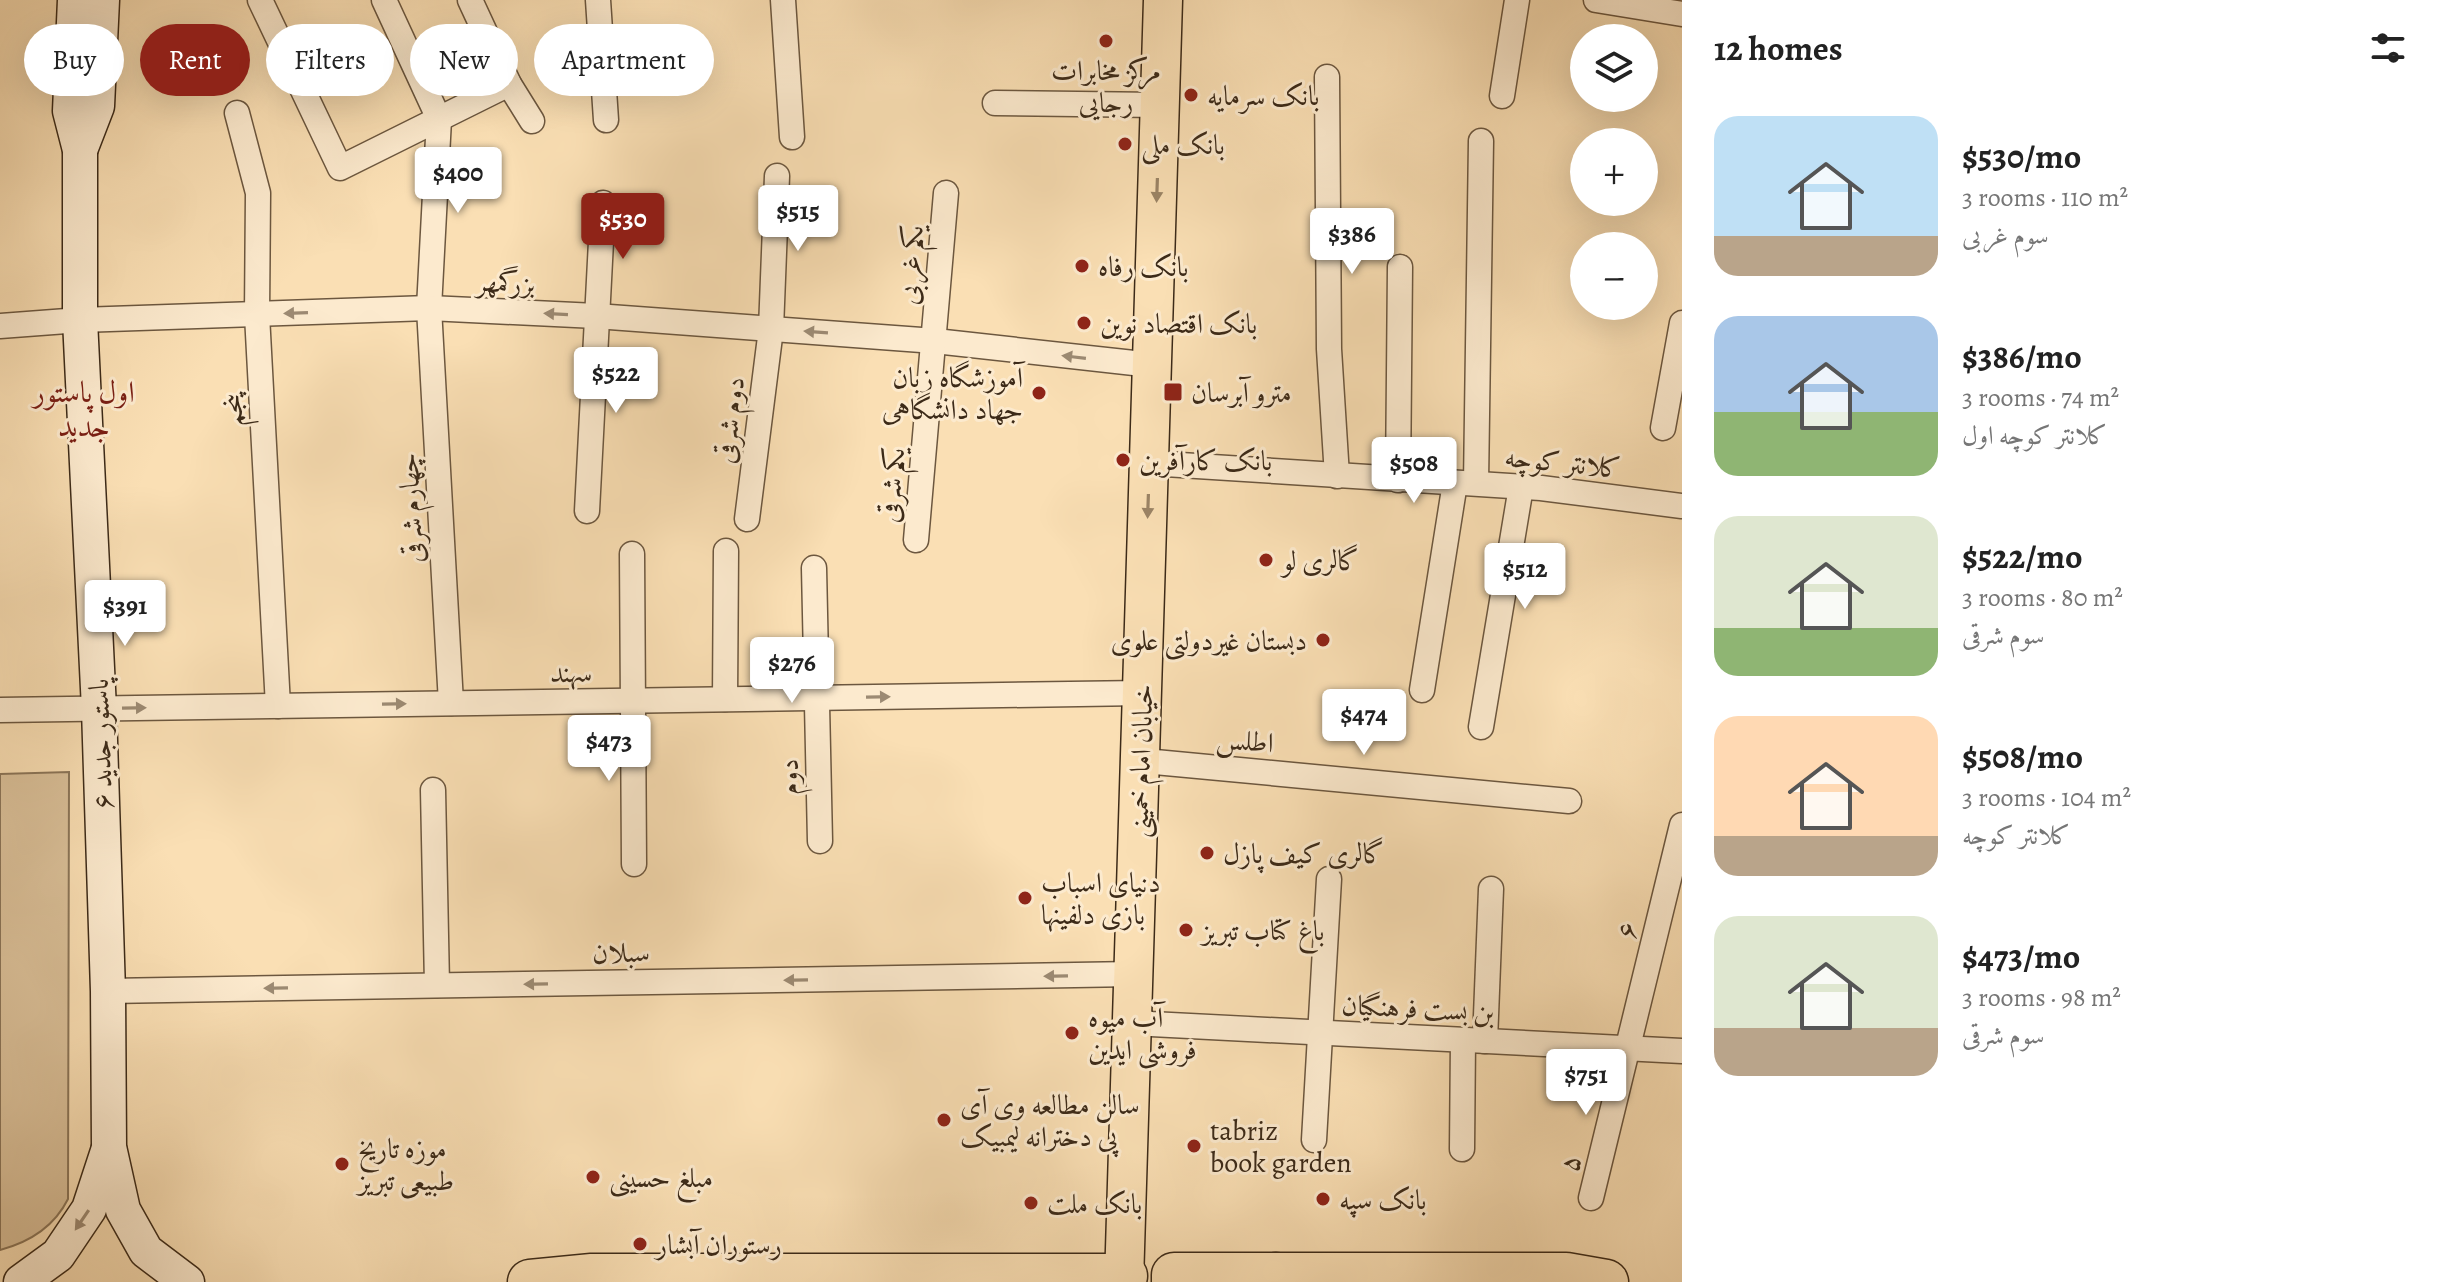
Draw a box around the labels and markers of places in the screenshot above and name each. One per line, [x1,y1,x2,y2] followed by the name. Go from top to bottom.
[1097,32,1115,50] marker: مرکز مخابرات رجایی
[1051,52,1161,122] place label: مرکز مخابرات رجایی
[1207,77,1320,115] place label: بانک سرمایه
[1182,86,1200,104] marker: بانک سرمایه
[1141,126,1225,165] place label: بانک ملی
[1116,135,1134,153] marker: بانک ملی
[411,147,505,215] pin: $400
[751,185,845,253] pin: $515
[576,193,670,261] pin: $530
[1305,208,1399,276] pin: $386
[1098,248,1188,286] place label: بانک رفاه
[1073,257,1091,275] marker: بانک رفاه
[1100,305,1257,343] place label: بانک اقتصاد نوین
[1075,314,1093,332] marker: بانک اقتصاد نوین
[569,347,663,415] pin: $522
[882,359,1026,429] place label: آموزشگاه زبان جهاد دانشگاهی
[1191,374,1292,412] place label: مترو آبرسان
[1162,381,1184,403] marker: مترو آبرسان
[1030,384,1048,402] marker: آموزشگاه زبان جهاد دانشگاهی
[1367,437,1461,505] pin: $508
[1139,442,1272,480] place label: بانک کارآفرین
[1114,451,1132,469] marker: بانک کارآفرین
[1279,542,1359,580] place label: گالری لو
[1478,543,1572,611] pin: $512
[1257,551,1275,569] marker: گالری لو
[78,580,172,648] pin: $391
[1110,622,1307,661] place label: دبستان غیردولتی علوی
[1314,631,1332,649] marker: دبستان غیردولتی علوی
[745,637,839,705] pin: $276
[1317,689,1411,757] pin: $474
[562,715,656,783] pin: $473
[1223,835,1385,874] place label: گالری کیف پازل
[1198,844,1216,862] marker: گالری کیف پازل
[1041,864,1160,934] place label: دنیای اسباب بازی دلفینها
[1016,889,1034,907] marker: دنیای اسباب بازی دلفینها
[1199,912,1325,954] place label: باغ کتاب تبریز
[1177,921,1195,939] marker: باغ کتاب تبریز
[1088,999,1197,1069] place label: آب میوه فروشی ایدین
[1063,1024,1081,1042] marker: آب میوه فروشی ایدین
[1539,1049,1633,1117] pin: $751
[960,1086,1140,1158] place label: سالن مطالعه وی آی پی دخترانه لیمبیک
[935,1111,953,1129] marker: سالن مطالعه وی آی پی دخترانه لیمبیک
[1210,1112,1352,1182] place label: tabriz book garden
[355,1130,454,1200] place label: موزه تاریخ طبیعی تبریز
[1185,1137,1203,1155] marker: tabriz book garden
[333,1155,351,1173] marker: موزه تاریخ طبیعی تبریز
[609,1159,713,1203] place label: مبلغ حسینی
[584,1168,602,1186] marker: مبلغ حسینی
[1339,1181,1427,1219] place label: بانک سپه
[1047,1185,1142,1223] place label: بانک ملت
[1314,1190,1332,1208] marker: بانک سپه
[1022,1194,1040,1212] marker: بانک ملت
[653,1226,782,1264] place label: رستوران آبشار
[631,1235,649,1253] marker: رستوران آبشار

